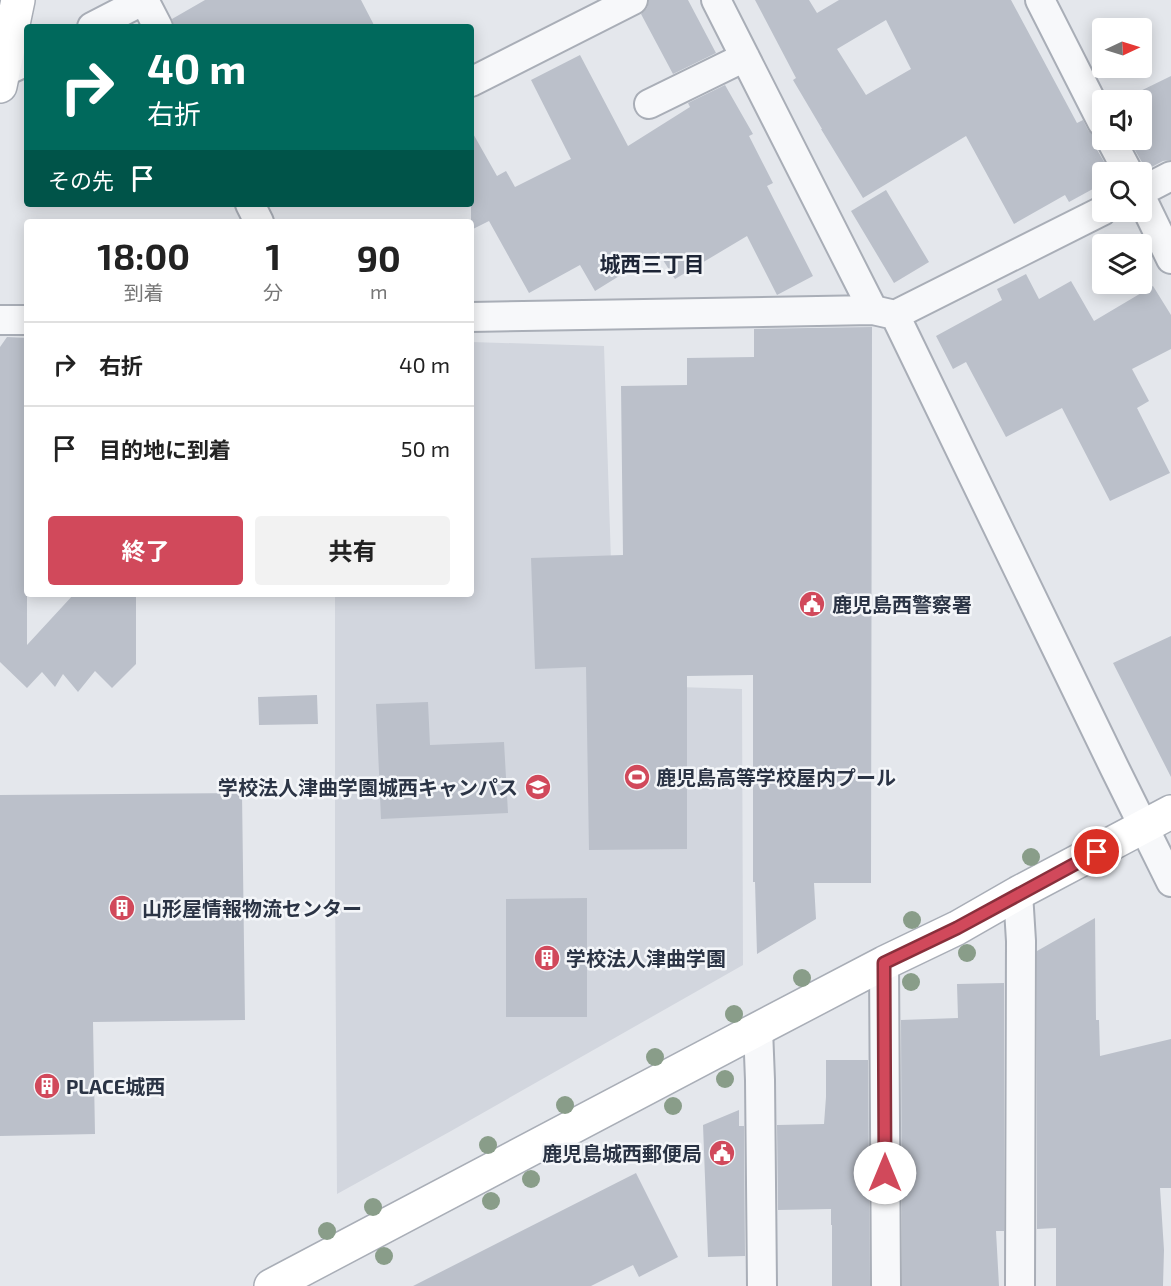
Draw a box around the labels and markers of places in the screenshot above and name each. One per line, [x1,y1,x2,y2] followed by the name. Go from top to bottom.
[797,589,827,619] public building icon: 鹿児島西警察署
[832,592,972,616] place label: 鹿児島西警察署
[622,762,652,792] sports icon: 鹿児島高等学校屋内プール
[656,765,896,789] place label: 鹿児島高等学校屋内プール
[523,772,553,802] school or university icon: 学校法人津曲学園城西キャンパス
[218,775,518,799] place label: 学校法人津曲学園城西キャンパス
[1071,826,1122,877] pin
[107,893,137,923] building icon: 山形屋情報物流センター
[142,896,362,920] place label: 山形屋情報物流センター
[532,943,562,973] building icon: 学校法人津曲学園
[566,946,726,970] place label: 学校法人津曲学園
[32,1071,62,1101] building icon: PLACE城西
[66,1074,165,1098] place label: PLACE城西
[707,1138,737,1168] public building icon: 鹿児島城西郵便局
[542,1141,702,1165] place label: 鹿児島城西郵便局

